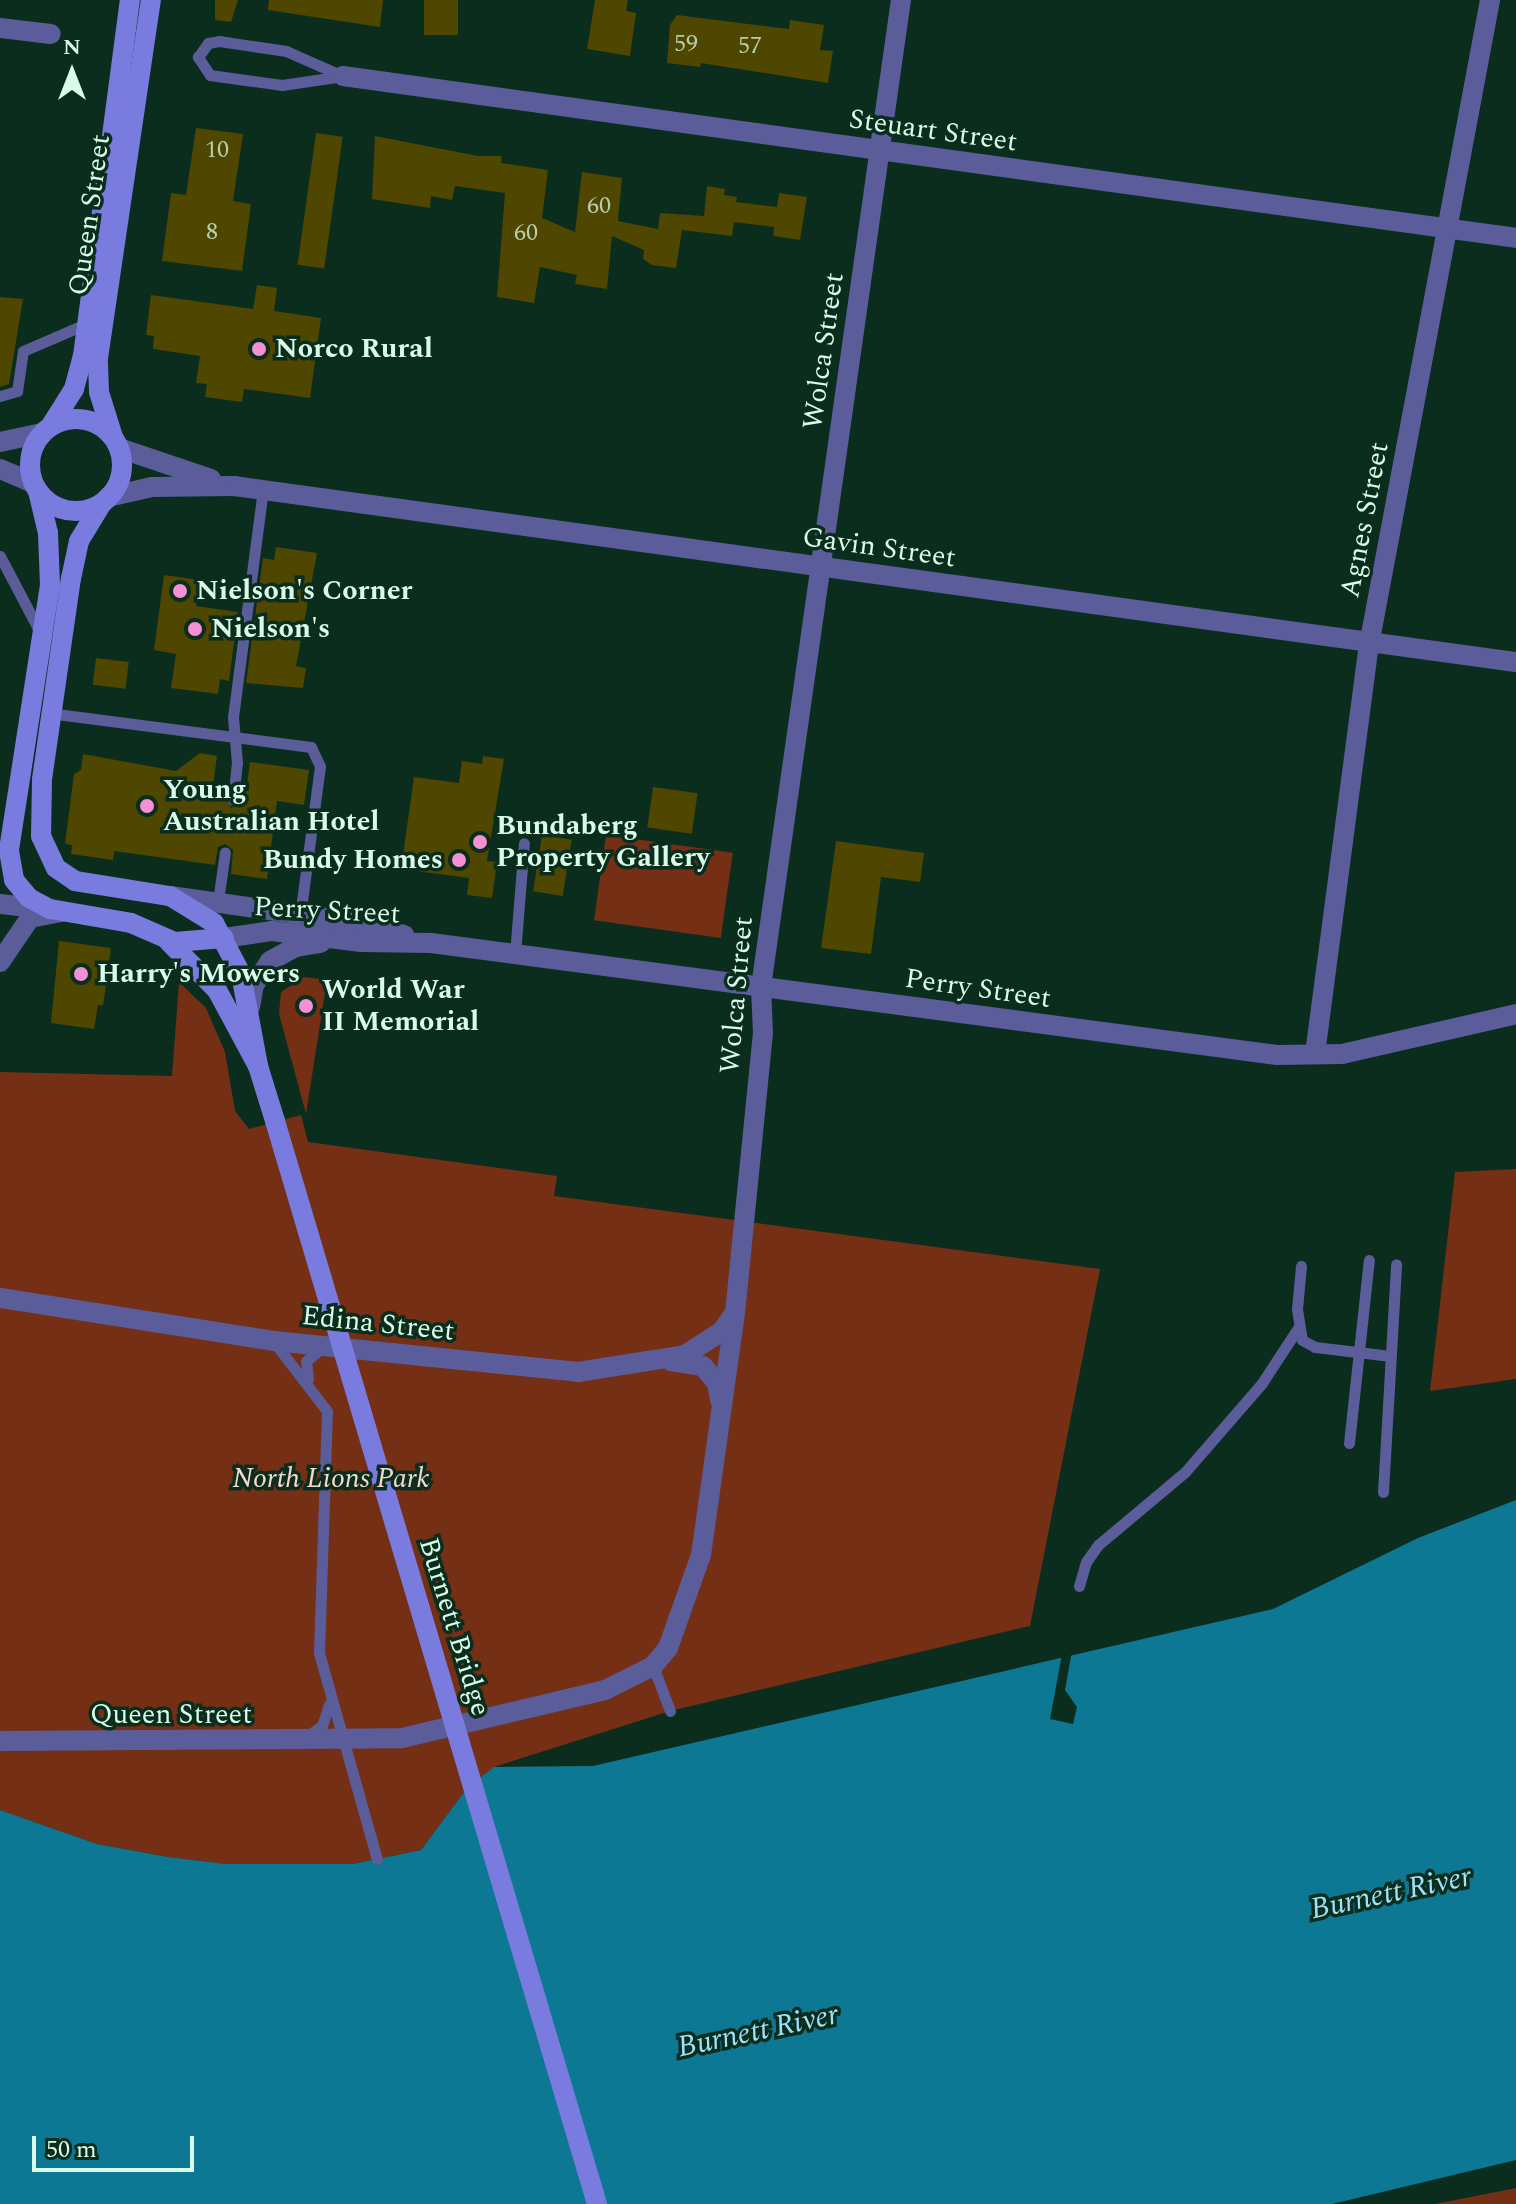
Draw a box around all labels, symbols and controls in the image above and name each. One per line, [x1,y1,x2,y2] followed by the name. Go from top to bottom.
[63,31,81,64] text: N
[674,31,698,59] house number: 59
[32,32,112,112] north arrow
[738,33,762,61] house number: 57
[847,103,1019,159] street label: Steuart Street
[62,132,118,298] street label: Queen Street
[205,137,229,165] house number: 10
[587,193,611,221] house number: 60
[206,219,218,247] house number: 8
[514,220,538,248] house number: 60
[796,271,852,431] street label: Wolca Street
[275,332,433,366] place label: Norco Rural
[250,340,268,358] marker: Norco Rural
[1333,439,1397,601] street label: Agnes Street
[800,521,958,575] street label: Gavin Street
[196,574,412,608] place label: Nielson's Corner
[171,582,189,600] marker: Nielson's Corner
[211,612,330,646] place label: Nielson's
[186,620,204,638] marker: Nielson's
[163,773,379,839] place label: Young Australian Hotel
[138,797,156,815] marker: Young Australian Hotel
[496,809,709,875] place label: Bundaberg Property Gallery
[471,833,489,851] marker: Bundaberg Property Gallery
[263,843,443,877] place label: Bundy Homes
[450,851,468,869] marker: Bundy Homes
[253,890,401,932] street label: Perry Street
[713,915,761,1075] street label: Wolca Street
[97,957,300,991] place label: Harry's Mowers
[903,962,1053,1016] street label: Perry Street
[72,965,90,983] marker: Harry's Mowers
[322,973,479,1039] place label: World War II Memorial
[297,997,315,1015] marker: World War II Memorial
[300,1299,456,1349] street label: Edina Street
[232,1462,430,1496] park label: North Lions Park
[411,1534,497,1720] street label: Burnett Bridge
[90,1698,252,1732] street label: Queen Street
[1307,1858,1475,1928] water label: Burnett River
[674,1996,842,2066] water label: Burnett River
[36,2120,198,2170] scale bar
[46,2132,97,2168] text: 50 m

